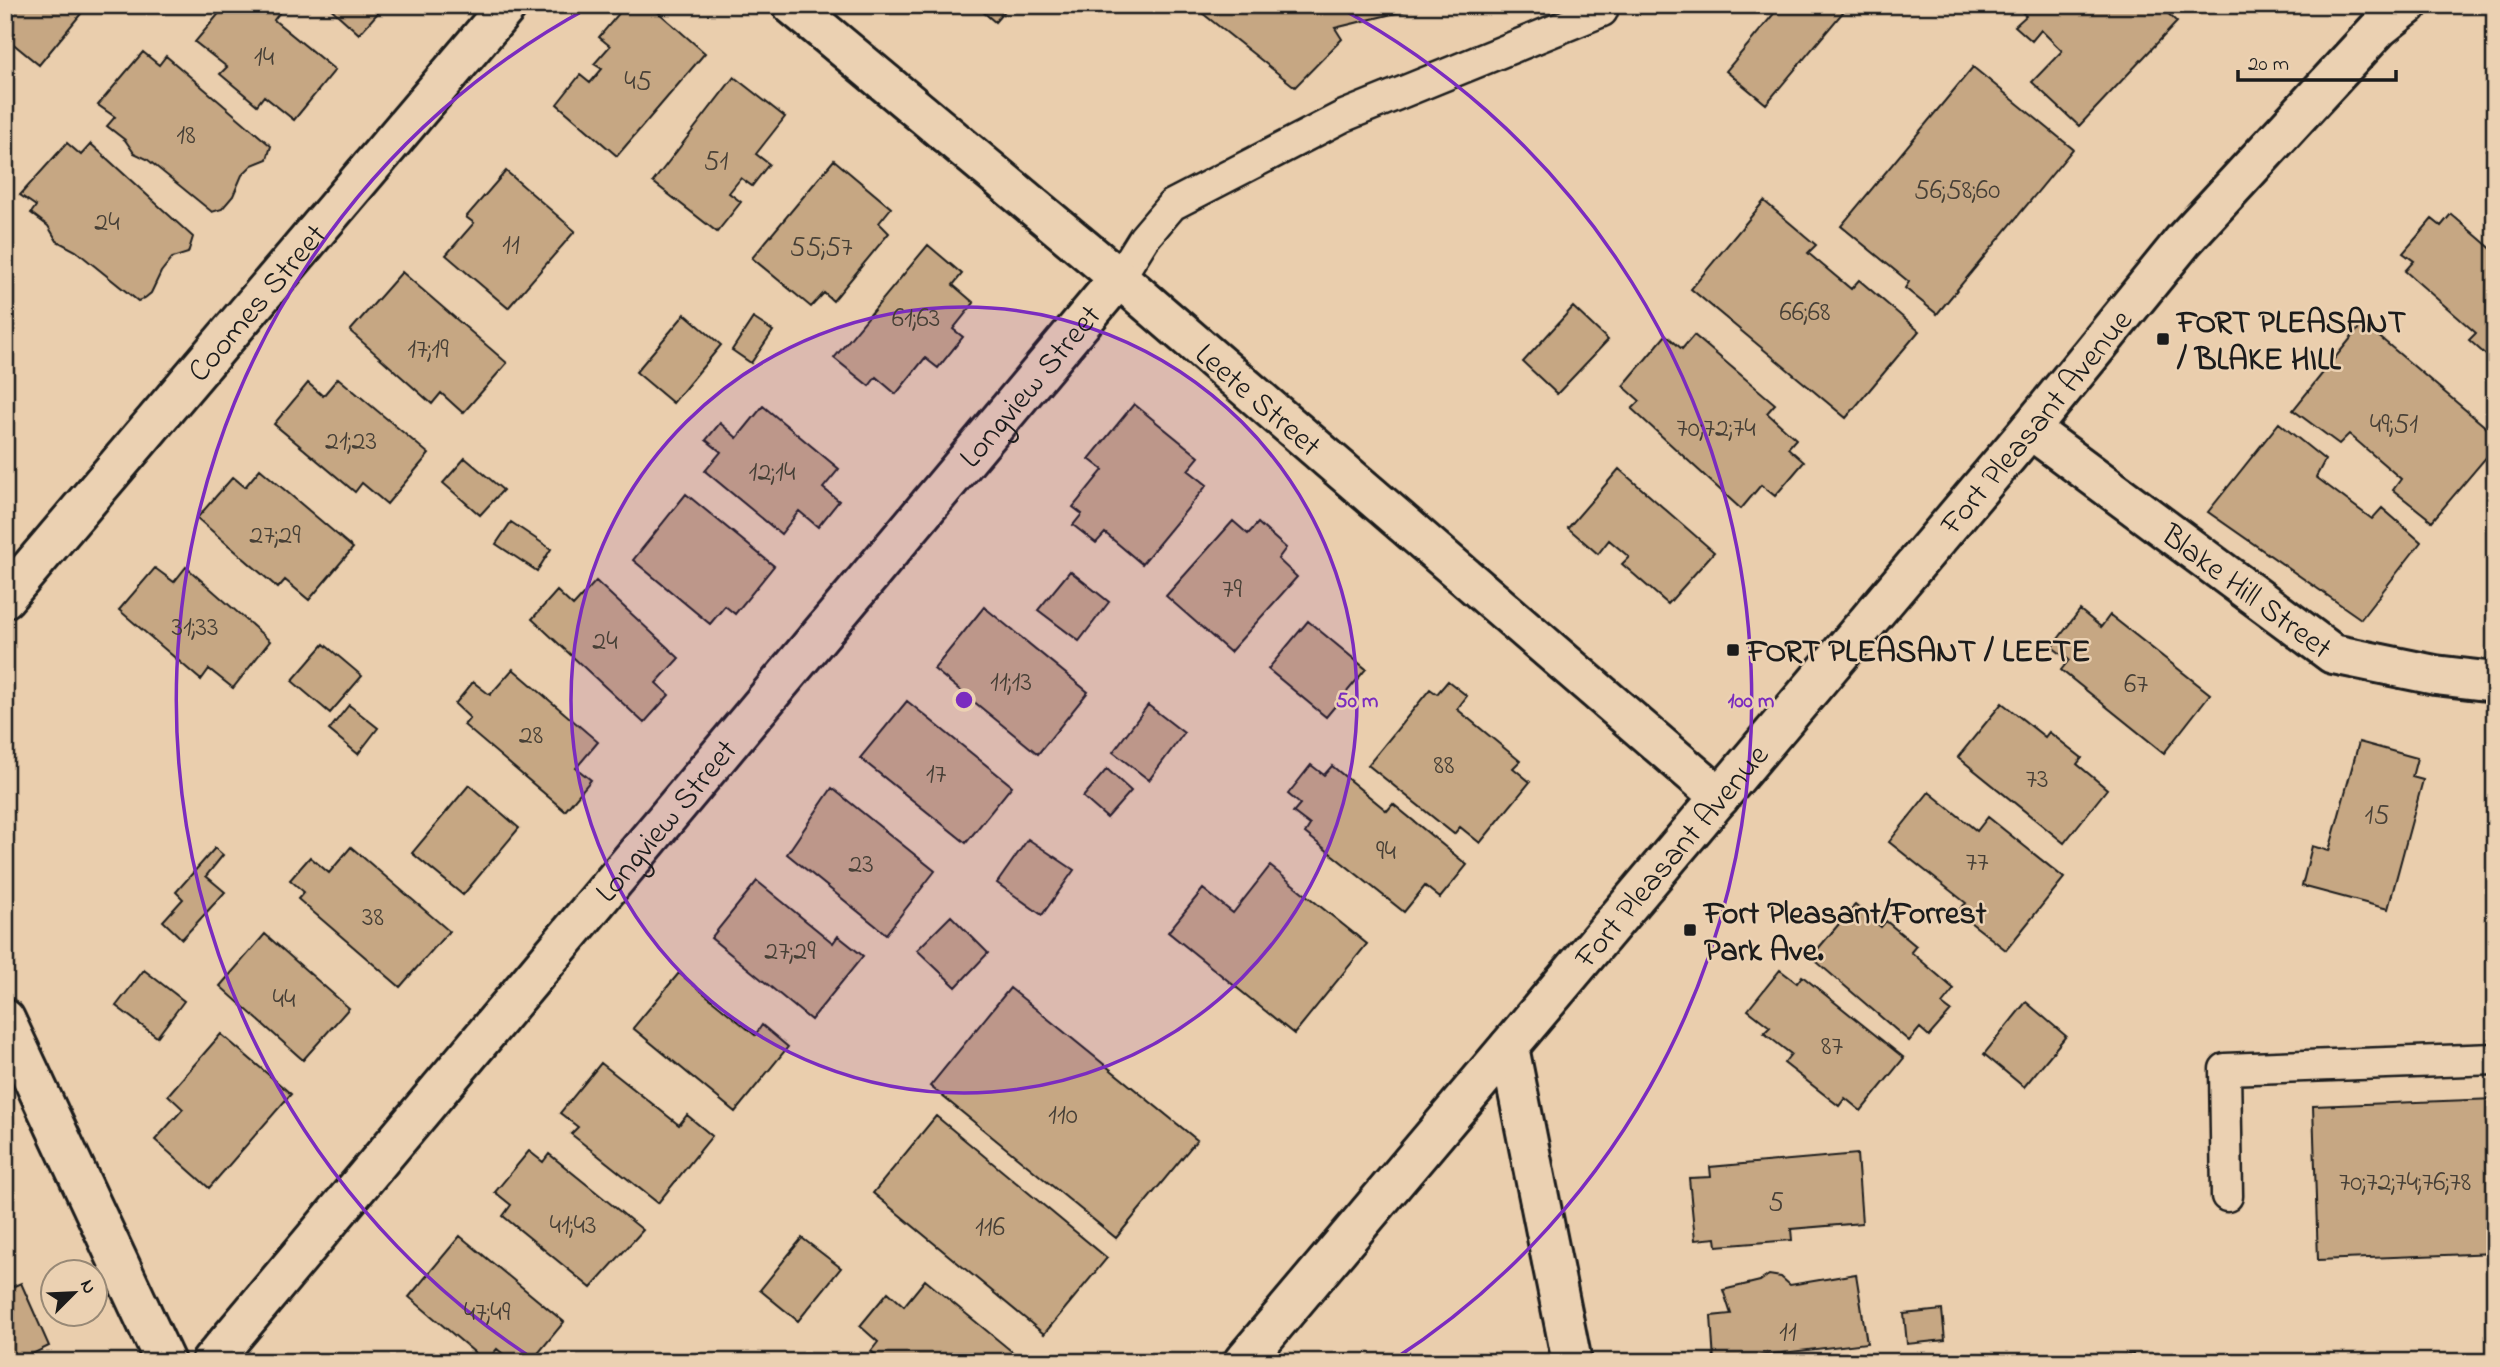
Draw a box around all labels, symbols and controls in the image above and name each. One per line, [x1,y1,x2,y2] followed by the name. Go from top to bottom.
[254,38,275,79] house number: 14
[2238,38,2395,82] scale bar
[2248,50,2289,80] text: 20 m
[624,62,652,103] house number: 45
[176,116,196,157] house number: 18
[704,142,729,183] house number: 51
[1914,171,2000,212] house number: 56;58;60
[94,203,120,244] house number: 24
[178,215,340,394] street label: Coomes Street
[502,226,520,267] house number: 11
[789,228,853,269] house number: 55;57
[1779,293,1831,334] house number: 66;68
[949,295,1114,480] street label: Longview Street
[892,299,940,340] house number: 61;63
[1930,300,2146,547] street label: Fort Pleasant Avenue
[2175,301,2407,385] place label: FORT PLEASANT / BLAKE HILL
[407,330,449,371] house number: 17;19
[2155,331,2171,347] marker: FORT PLEASANT / BLAKE HILL
[1183,333,1331,470] street label: Leete Street
[2370,405,2418,446] house number: 49;51
[1676,409,1756,450] house number: 70;72;74
[325,422,377,463] house number: 21;23
[749,453,796,494] house number: 12;14
[2149,514,2341,673] street label: Blake Hill Street
[249,516,301,557] house number: 27;29
[1222,570,1243,611] house number: 79
[171,608,219,649] house number: 31;33
[592,622,618,663] house number: 24
[1745,630,2090,677] place label: FORT PLEASANT / LEETE
[1725,642,1741,658] marker: FORT PLEASANT / LEETE
[990,663,1032,704] house number: 11;13
[2124,665,2148,706] house number: 67
[1336,687,1378,717] text: 50 m
[1728,687,1774,717] text: 100 m
[952,688,976,712] centre of rings
[519,716,543,757] house number: 28
[585,730,750,914] street label: Longview Street
[1564,735,1782,981] street label: Fort Pleasant Avenue
[1433,746,1455,787] house number: 88
[926,755,947,796] house number: 17
[2025,760,2049,801] house number: 73
[2365,796,2389,837] house number: 15
[1376,832,1396,873] house number: 94
[1965,843,1989,884] house number: 77
[848,845,874,886] house number: 23
[1702,892,1987,976] place label: Fort Pleasant/Forrest Park Ave.
[362,898,384,939] house number: 38
[1682,922,1698,938] marker: Fort Pleasant/Forrest Park Ave.
[764,932,816,973] house number: 27;29
[272,980,296,1021] house number: 44
[1821,1027,1843,1068] house number: 87
[1048,1096,1078,1137] house number: 110
[2339,1163,2471,1204] house number: 70;72;74;76;78
[1768,1183,1784,1224] house number: 5
[549,1206,597,1247] house number: 41;43
[975,1208,1005,1249] house number: 116
[38,1258,108,1328] north arrow
[72,1276,102,1299] text: N
[464,1293,511,1334] house number: 47;49
[1779,1313,1797,1354] house number: 11

